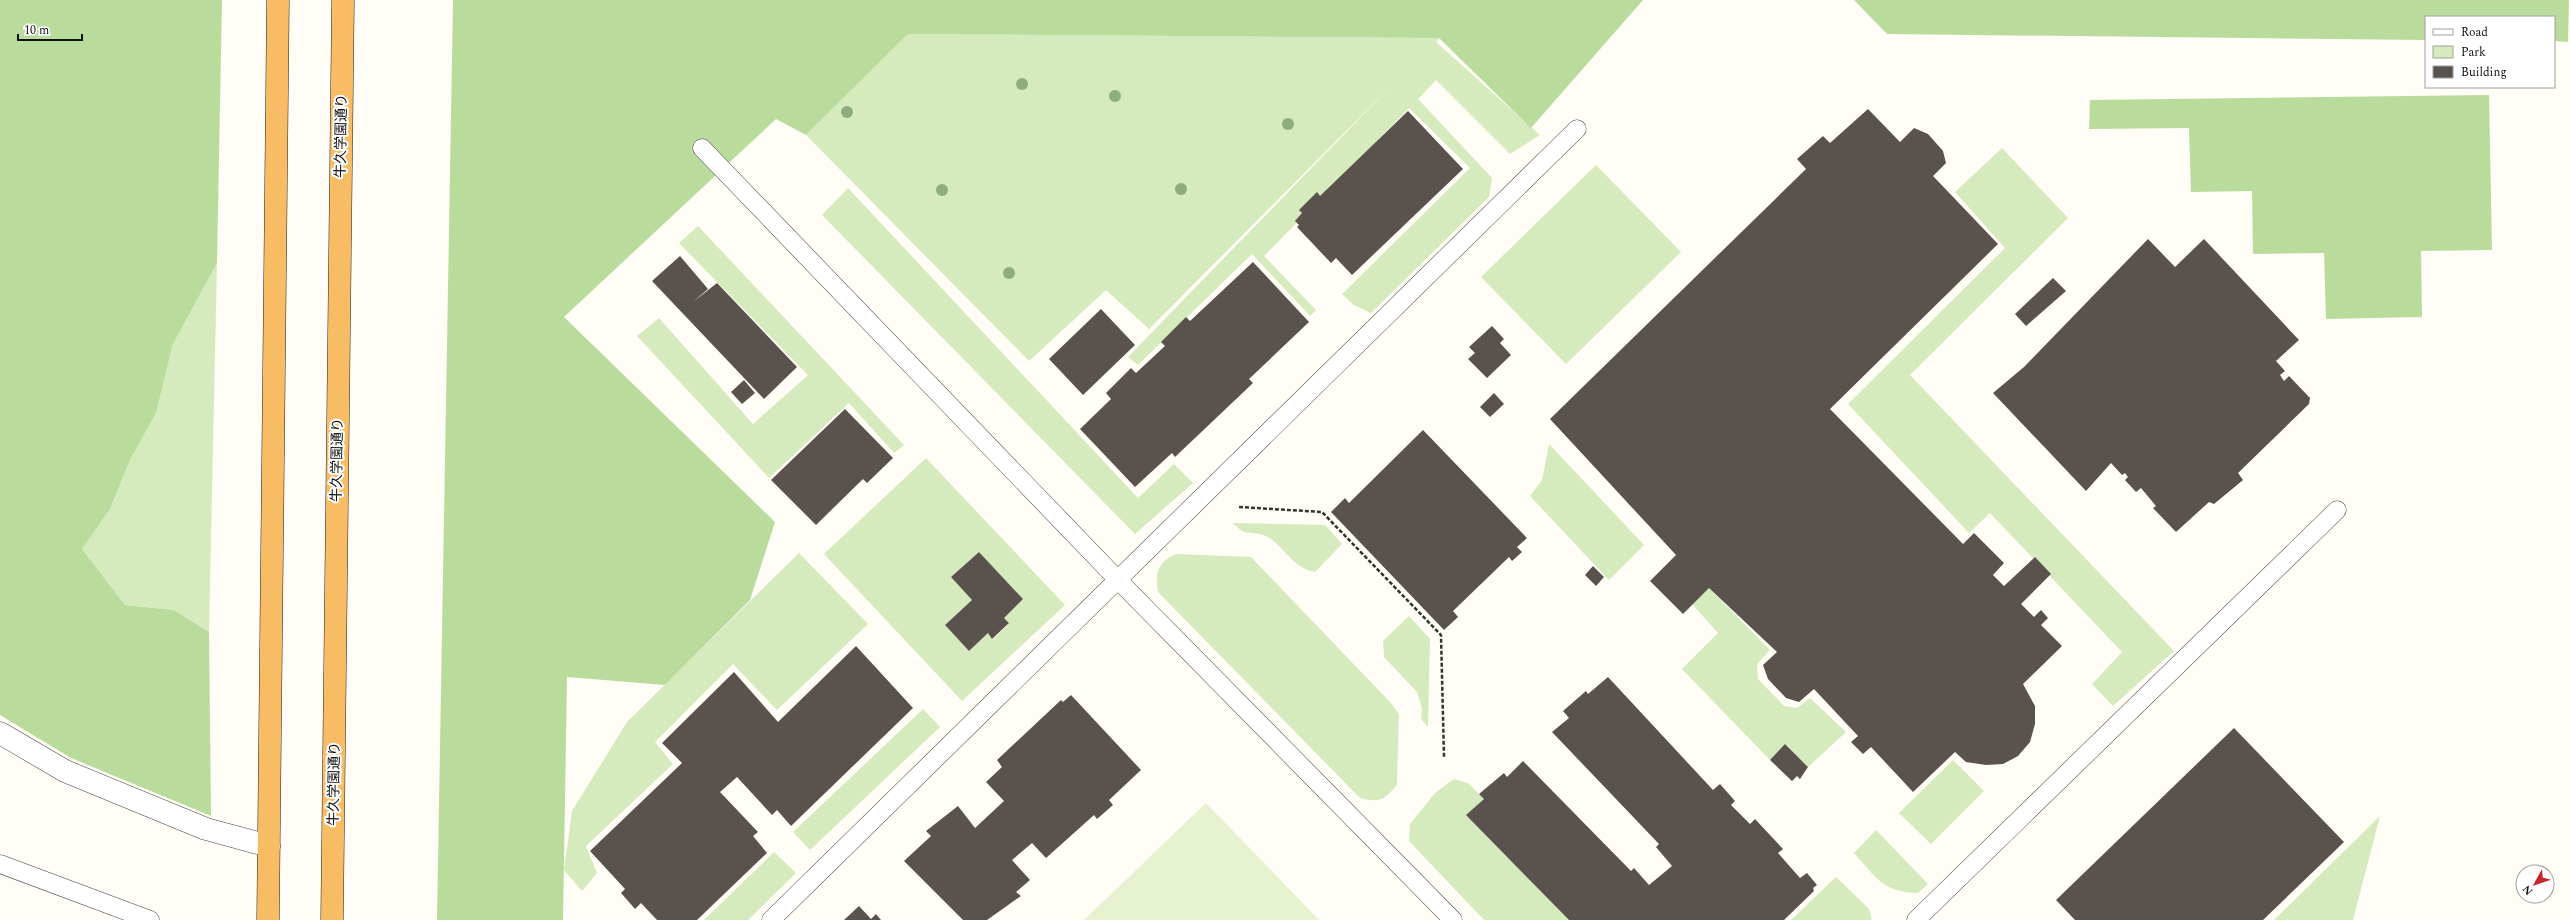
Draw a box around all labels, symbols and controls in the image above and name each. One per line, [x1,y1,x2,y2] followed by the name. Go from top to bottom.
[18,16,82,42] scale bar
[2425,16,2555,88] legend
[24,21,49,40] text: 10 m
[2461,23,2488,42] text: Road
[2461,43,2486,62] text: Park
[2461,63,2507,82] text: Building
[330,94,352,178] street label: 牛久学園通り
[326,418,348,502] street label: 牛久学園通り
[323,742,345,826] street label: 牛久学園通り
[2515,864,2555,904] north arrow
[2518,881,2537,899] text: N

